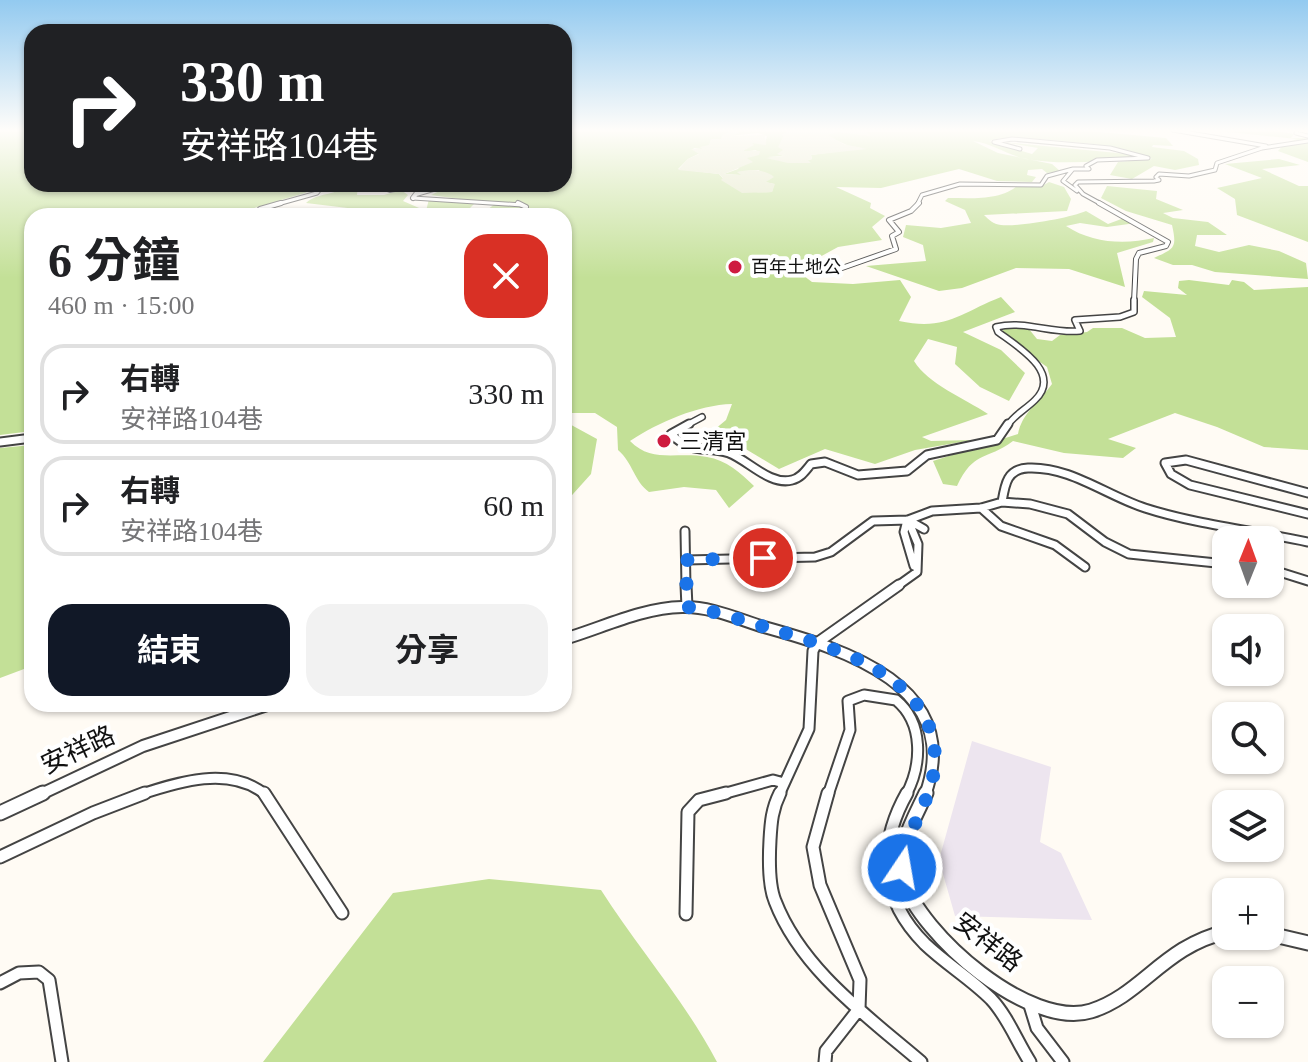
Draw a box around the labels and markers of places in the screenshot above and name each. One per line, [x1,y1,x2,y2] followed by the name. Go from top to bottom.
[751,257,841,277] place label: 百年土地公
[726,258,744,276] marker: 百年土地公
[680,429,746,454] place label: 三清宮
[655,432,673,450] marker: 三清宮
[729,524,797,592] pin

